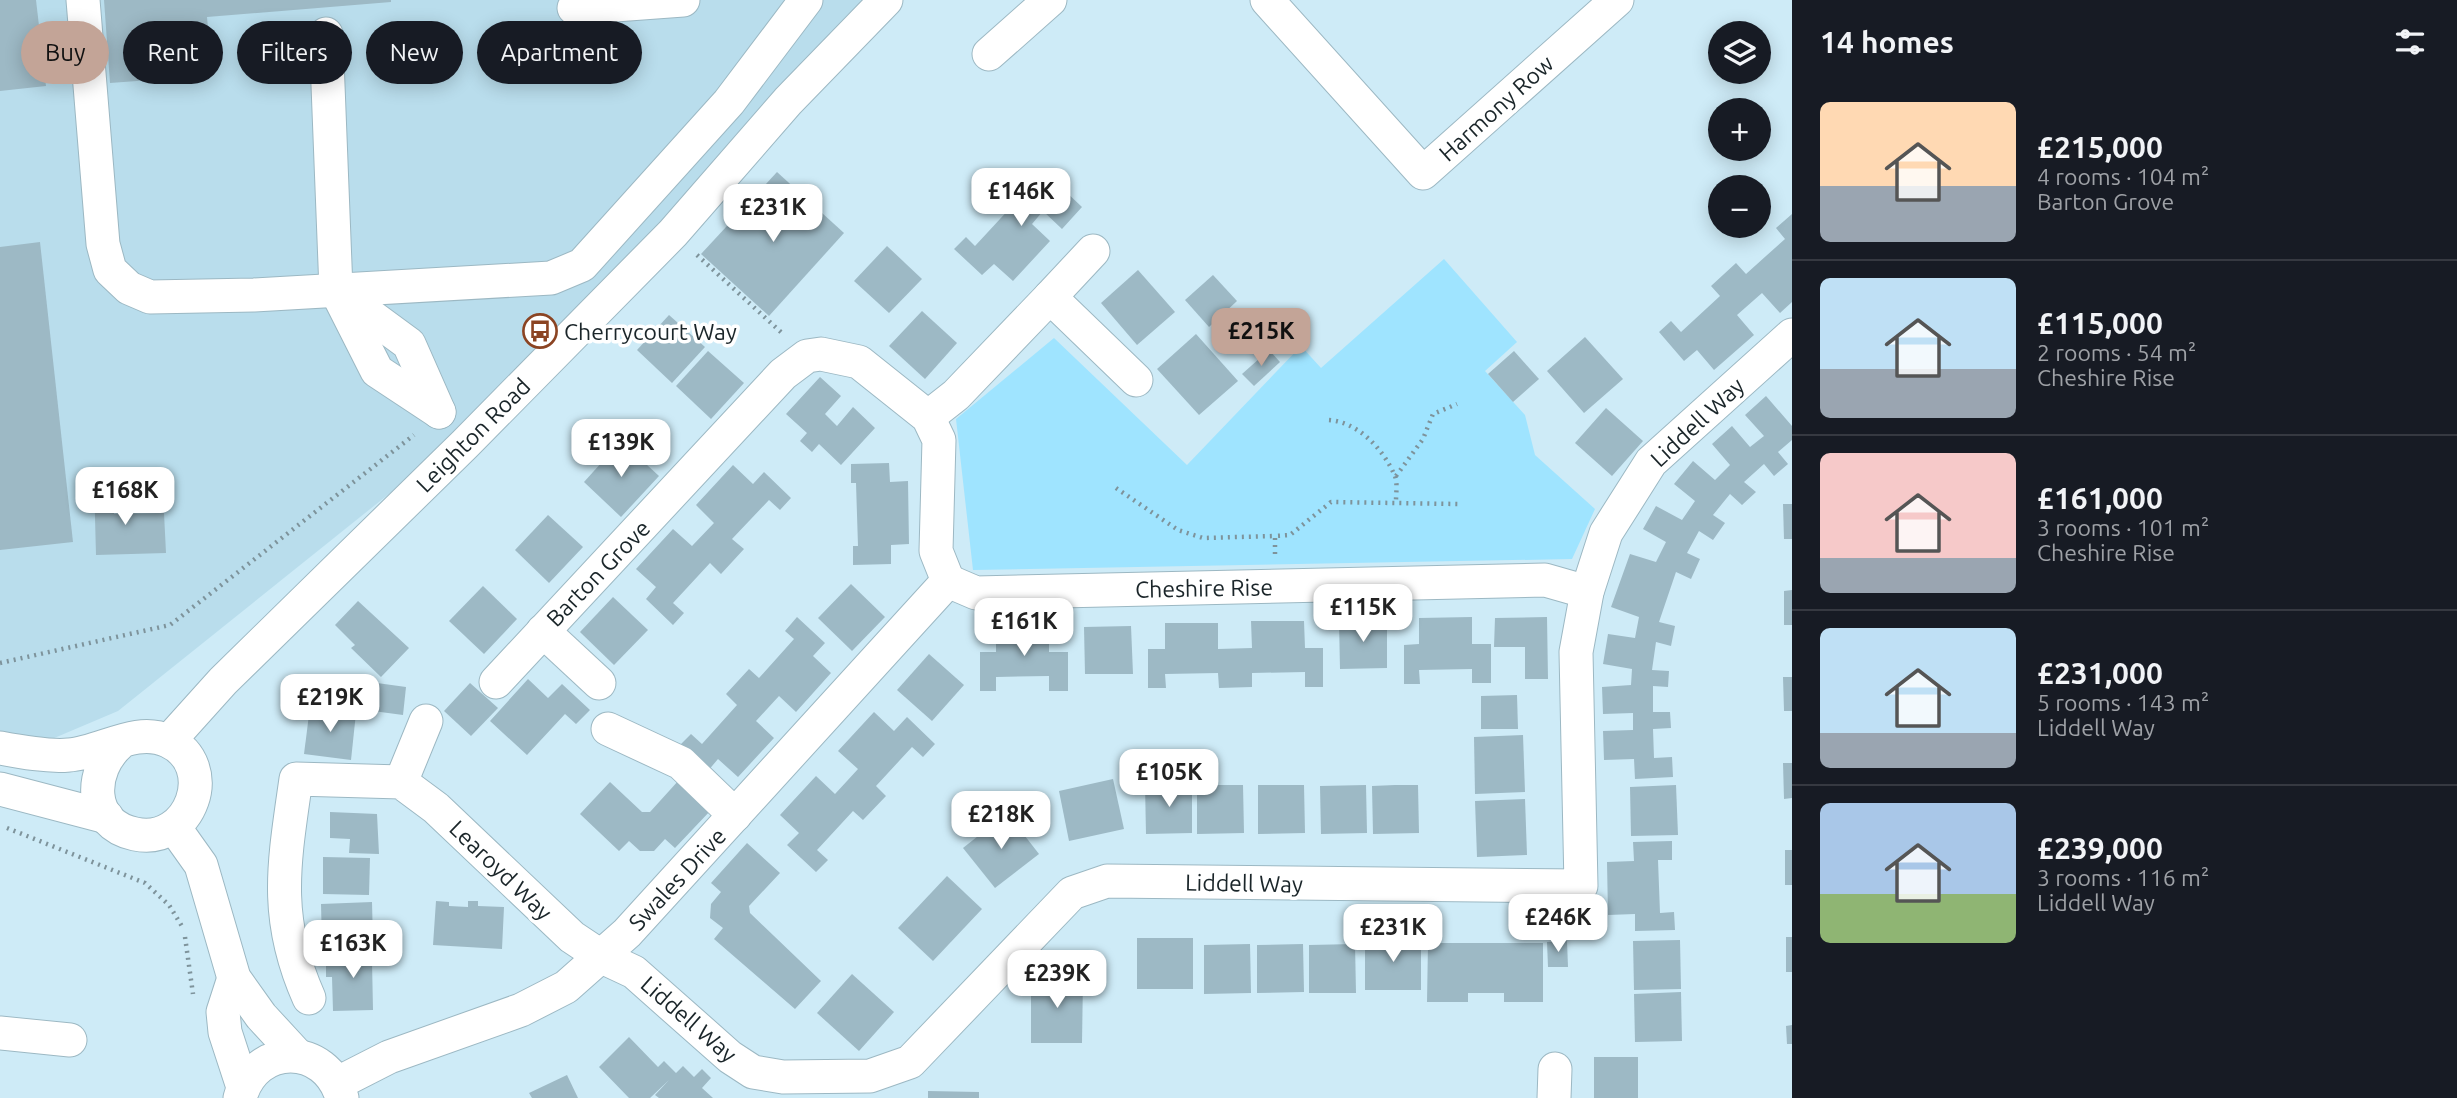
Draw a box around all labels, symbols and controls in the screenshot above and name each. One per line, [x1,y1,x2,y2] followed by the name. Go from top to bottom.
[21,21,109,84] chip: Buy
[123,21,223,84] chip: Rent
[237,21,352,84] chip: Filters
[366,21,463,84] chip: New
[477,21,642,84] chip: Apartment
[1708,21,1771,238] map controls
[1708,21,1771,84] button: layers
[2391,23,2429,61] icon: filters
[1820,25,1954,59] text: 14 homes
[1434,50,1558,166] street label: Harmony Row
[1708,98,1771,161] button: +
[1876,130,1960,214] icon: home
[2037,130,2163,164] text: £215,000
[2037,164,2209,189] text: 4 rooms · 104 m²
[972,168,1070,228] pin: £146K
[1708,175,1771,238] button: −
[987,178,1055,203] text: £146K
[724,184,822,244] pin: £231K
[2037,189,2174,214] text: Barton Grove
[739,194,807,219] text: £231K
[1876,306,1960,390] icon: home
[2037,306,2163,340] text: £115,000
[1212,308,1310,368] pin: £215K
[521,312,559,350] bus stop icon: Cherrycourt Way
[1227,318,1295,343] text: £215K
[564,319,737,344] place label: Cherrycourt Way
[2037,340,2196,365] text: 2 rooms · 54 m²
[2037,365,2175,390] text: Cheshire Rise
[411,373,535,497] street label: Leighton Road
[1645,373,1749,471] street label: Liddell Way
[572,420,670,479] pin: £139K
[587,429,655,454] text: £139K
[76,468,174,527] pin: £168K
[91,477,159,502] text: £168K
[1876,481,1960,565] icon: home
[2037,481,2163,515] text: £161,000
[541,515,655,631] street label: Barton Grove
[2037,515,2209,540] text: 3 rooms · 101 m²
[2037,540,2175,565] text: Cheshire Rise
[1135,574,1273,602] street label: Cheshire Rise
[1314,584,1412,644] pin: £115K
[1329,594,1397,619] text: £115K
[975,598,1073,658] pin: £161K
[990,608,1058,633] text: £161K
[1876,656,1960,740] icon: home
[2037,656,2163,690] text: £231,000
[281,674,379,734] pin: £219K
[296,684,364,709] text: £219K
[2037,690,2209,715] text: 5 rooms · 143 m²
[2037,715,2155,740] text: Liddell Way
[1120,750,1218,809] pin: £105K
[1135,759,1203,784] text: £105K
[952,792,1050,851] pin: £218K
[967,801,1035,826] text: £218K
[445,815,557,925] street label: Learoyd Way
[624,823,730,935] street label: Swales Drive
[1876,831,1960,915] icon: home
[2037,831,2163,865] text: £239,000
[2037,865,2209,890] text: 3 rooms · 116 m²
[1185,869,1303,897] street label: Liddell Way
[2037,890,2155,915] text: Liddell Way
[1509,894,1607,954] pin: £246K
[1344,904,1442,964] pin: £231K
[1524,904,1592,929] text: £246K
[1359,914,1427,939] text: £231K
[304,920,402,980] pin: £163K
[319,930,387,955] text: £163K
[1008,950,1106,1010] pin: £239K
[1023,960,1091,985] text: £239K
[636,971,742,1067] street label: Liddell Way

